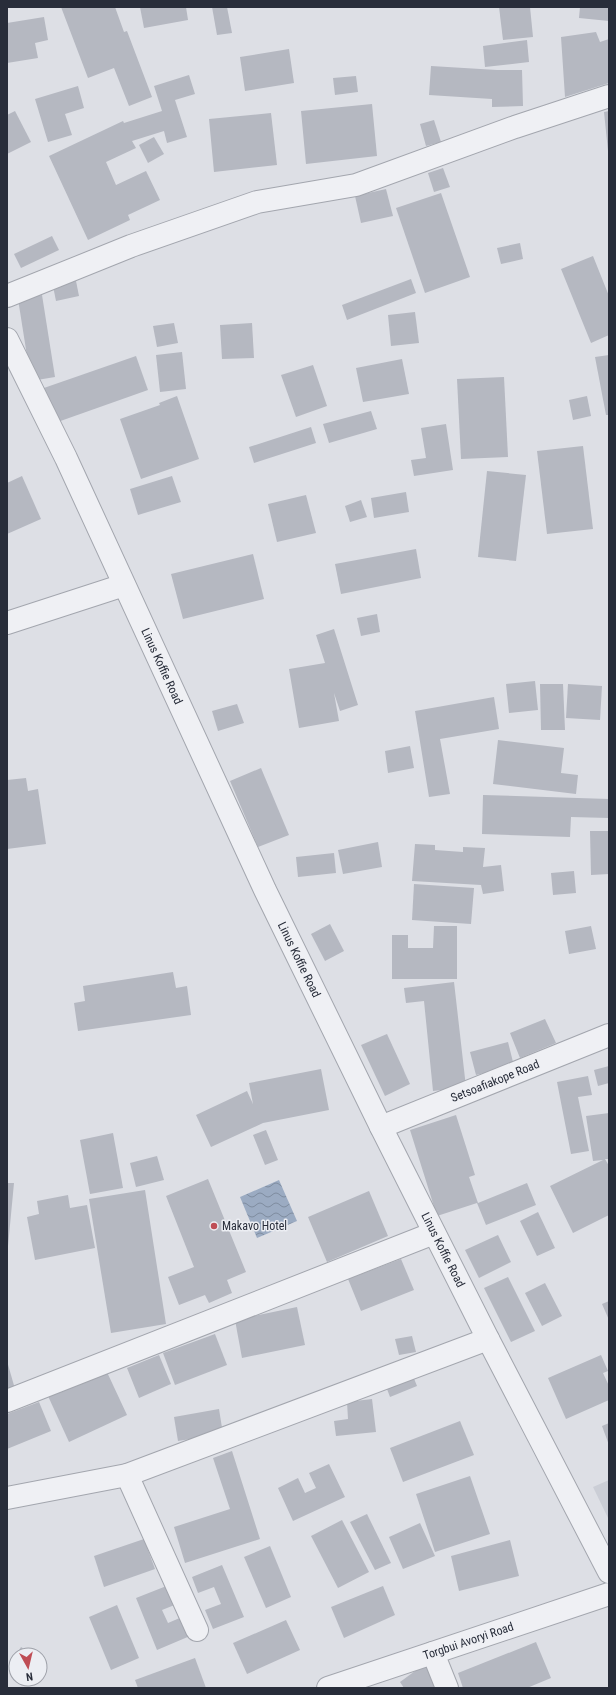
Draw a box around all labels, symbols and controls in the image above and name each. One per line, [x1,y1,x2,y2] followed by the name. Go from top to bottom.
[138,626,185,706] street label: Linus Koffie Road
[275,920,323,1000] street label: Linus Koffie Road
[449,1057,541,1105] street label: Setsoafiakope Road
[418,1210,468,1290] street label: Linus Koffie Road
[222,1219,287,1233] place label: Makavo Hotel
[209,1221,219,1231] marker: Makavo Hotel
[421,1619,515,1663] street label: Torgbui Avoryi Road
[8,1647,48,1687] north arrow
[25,1670,34,1683] text: N

